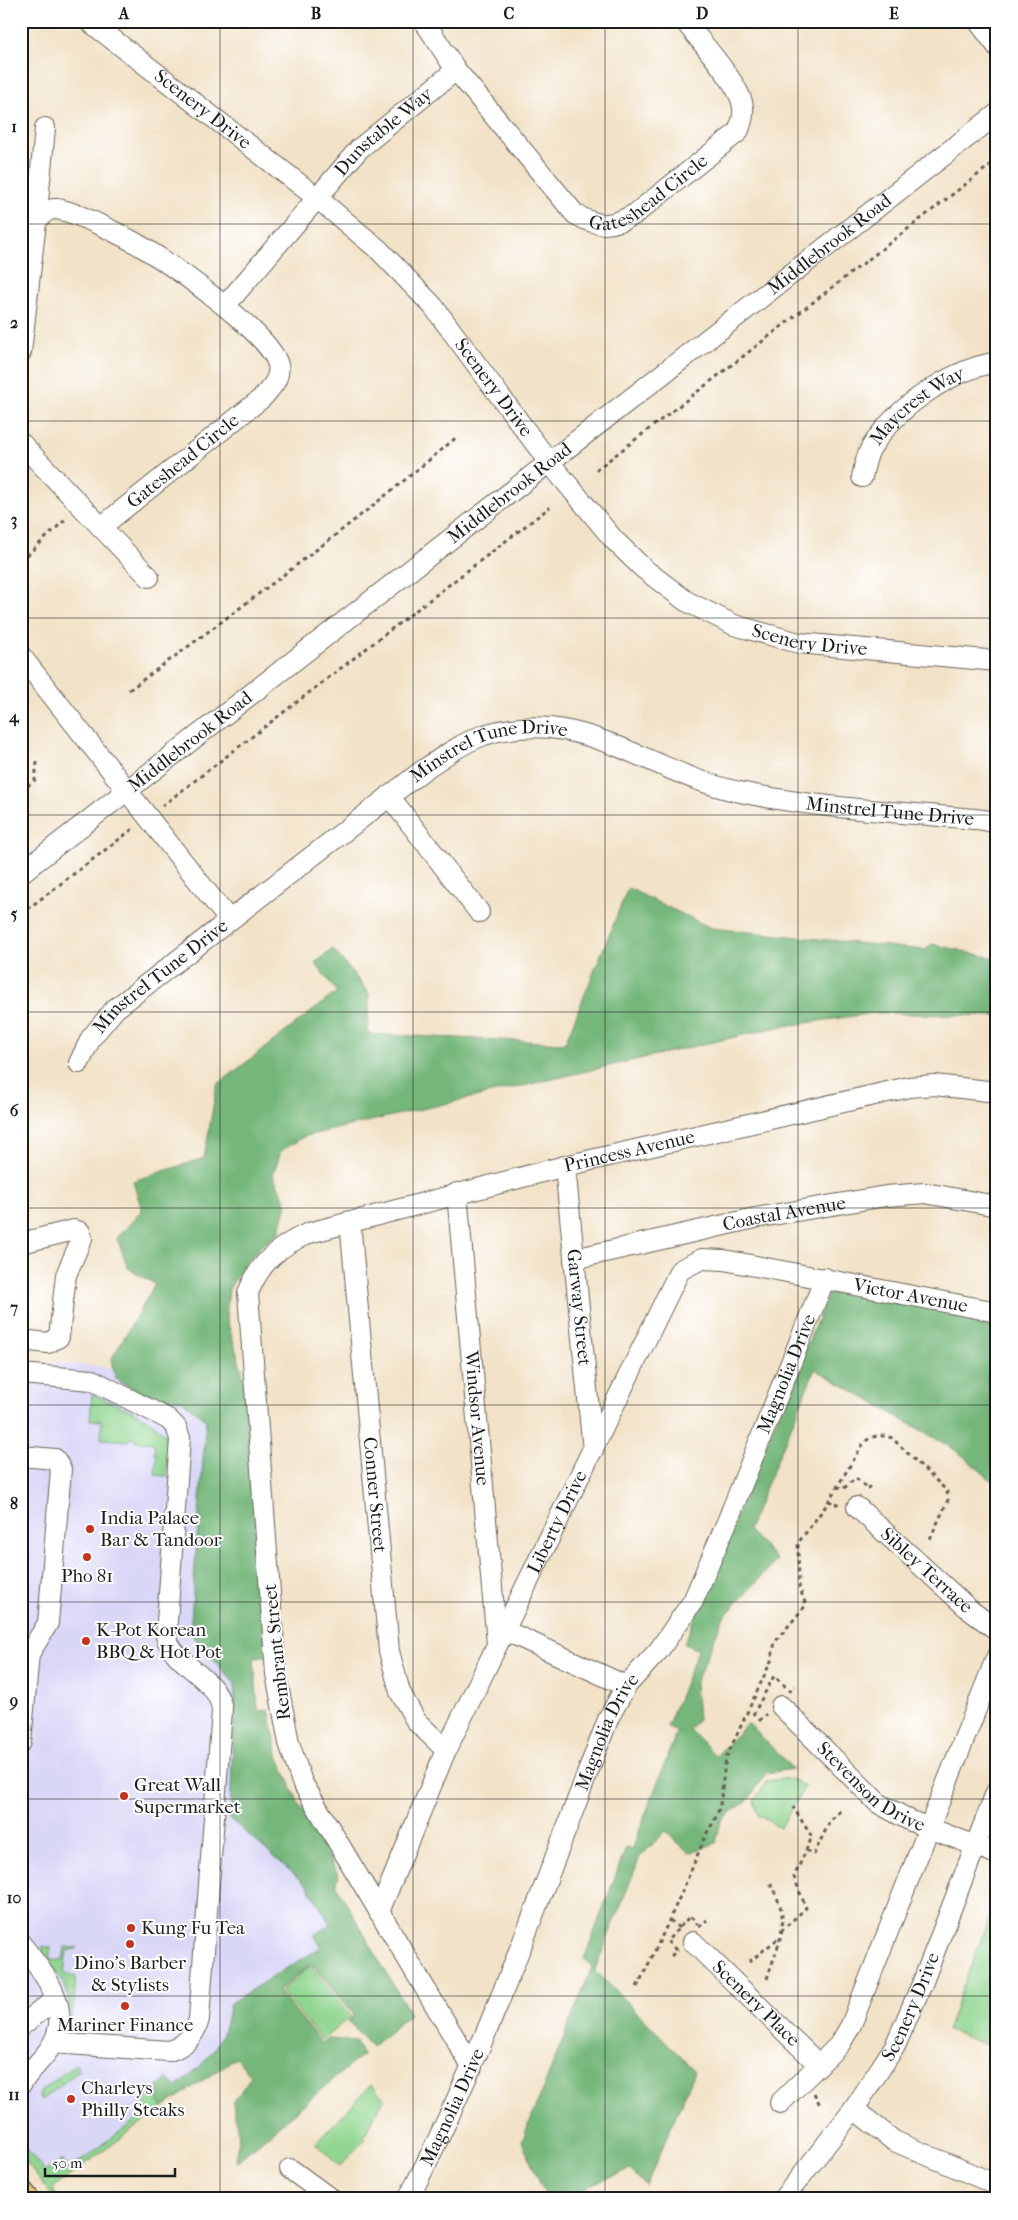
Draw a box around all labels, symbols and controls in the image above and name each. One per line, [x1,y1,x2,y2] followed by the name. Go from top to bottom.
[118,4,130,23] text: A
[311,4,321,23] text: B
[504,4,515,23] text: C
[696,4,708,23] text: D
[889,4,899,23] text: E
[150,65,256,154] street label: Scenery Drive
[330,82,437,181] street label: Dunstable Way
[11,117,17,136] text: 1
[587,150,712,235] street label: Gateshead Circle
[763,189,896,300] street label: Middlebrook Road
[10,313,18,332] text: 2
[450,334,537,441] street label: Scenery Drive
[865,362,969,450] street label: Maycrest Way
[123,409,243,513] street label: Gateshead Circle
[443,437,577,548] street label: Middlebrook Road
[11,510,17,530] text: 3
[750,620,868,660] street label: Scenery Drive
[123,686,257,797] street label: Middlebrook Road
[8,707,20,727] text: 4
[406,716,569,787] street label: Minstrel Tune Drive
[805,792,975,830] street label: Minstrel Tune Drive
[11,904,18,923] text: 5
[88,915,232,1038] street label: Minstrel Tune Drive
[10,1101,19,1120] text: 6
[562,1126,697,1177] street label: Princess Avenue
[721,1192,847,1236] street label: Coastal Avenue
[562,1248,596,1367] street label: Garway Street
[851,1274,970,1317] street label: Victor Avenue
[9,1298,18,1317] text: 7
[753,1311,820,1437] street label: Magnolia Drive
[460,1349,494,1487] street label: Windsor Avenue
[359,1436,391,1554] street label: Conner Street
[523,1467,592,1577] street label: Liberty Drive
[10,1494,18,1513] text: 8
[100,1507,222,1551] place label: India Palace Bar & Tandoor
[84,1523,96,1535] marker: India Palace Bar & Tandoor
[876,1523,977,1618] street label: Sibley Terrace
[81,1551,93,1563] marker: Pho 81
[61,1565,113,1587] place label: Pho 81
[259,1582,295,1721] street label: Rembrant Street
[96,1619,222,1663] place label: K-Pot Korean BBQ & Hot Pot
[80,1635,92,1647] marker: K-Pot Korean BBQ & Hot Pot
[571,1669,643,1794] street label: Magnolia Drive
[9,1691,18,1711] text: 9
[812,1737,928,1836] street label: Stevenson Drive
[134,1774,241,1818] place label: Great Wall Supermarket
[118,1790,130,1802] marker: Great Wall Supermarket
[7,1888,21,1907] text: 10
[141,1917,245,1939] place label: Kung Fu Tea
[125,1922,137,1934] marker: Kung Fu Tea
[124,1938,136,1950] marker: Dino's Barber & Stylists
[877,1949,944,2066] street label: Scenery Drive
[74,1952,187,1996] place label: Dino's Barber & Stylists
[708,1956,804,2051] street label: Scenery Place
[119,2000,131,2012] marker: Mariner Finance
[57,2014,193,2036] place label: Mariner Finance
[416,2045,489,2170] street label: Magnolia Drive
[81,2077,185,2121] place label: Charleys Philly Steaks
[8,2085,20,2104] text: 11
[65,2093,77,2105] marker: Charleys Philly Steaks
[45,2145,175,2177] scale bar
[52,2154,83,2172] text: 50 m

